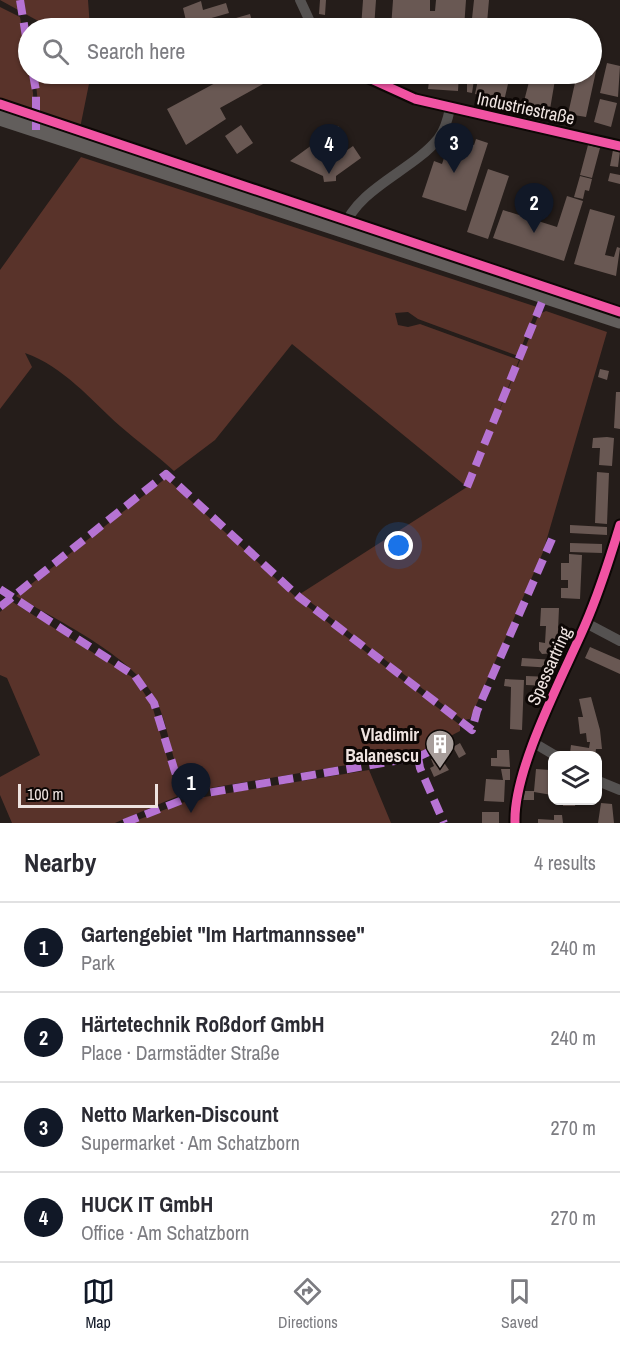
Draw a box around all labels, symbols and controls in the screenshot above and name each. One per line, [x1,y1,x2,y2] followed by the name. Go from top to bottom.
[18,18,602,84] search box
[39,35,72,68] icon: search
[87,36,185,66] text: Search here
[475,85,577,131] street label: Industriestraße
[310,124,348,174] pin: 4
[434,124,474,173] pin: 3
[514,184,554,233] pin: 2
[384,531,413,560] your location
[521,622,578,709] street label: Spessartring
[345,722,419,768] place label: Vladimir Balanescu
[424,728,456,770] building icon: Vladimir Balanescu
[548,751,602,805] map controls
[548,751,602,805] button: layers
[172,764,210,813] pin: 1
[18,781,158,808] scale bar
[27,783,63,805] text: 100 m
[24,845,96,880] text: Nearby
[534,849,596,876] text: 4 results
[81,919,365,949] text: Gartengebiet "Im Hartmannssee"
[39,934,48,961] text: 1
[550,934,596,961] text: 240 m
[81,949,115,976] text: Park
[81,1009,325,1039] text: Härtetechnik Roßdorf GmbH
[39,1024,48,1051] text: 2
[550,1024,596,1051] text: 240 m
[81,1039,280,1066] text: Place · Darmstädter Straße
[81,1099,278,1129] text: Netto Marken-Discount
[39,1114,48,1141] text: 3
[550,1114,596,1141] text: 270 m
[81,1129,300,1156] text: Supermarket · Am Schatzborn
[81,1189,213,1219] text: HUCK IT GmbH
[39,1204,48,1231] text: 4
[550,1204,596,1231] text: 270 m
[81,1219,249,1246] text: Office · Am Schatzborn
[82,1275,115,1333] tab: Map
[278,1275,338,1333] tab: Directions
[501,1275,538,1333] tab: Saved

